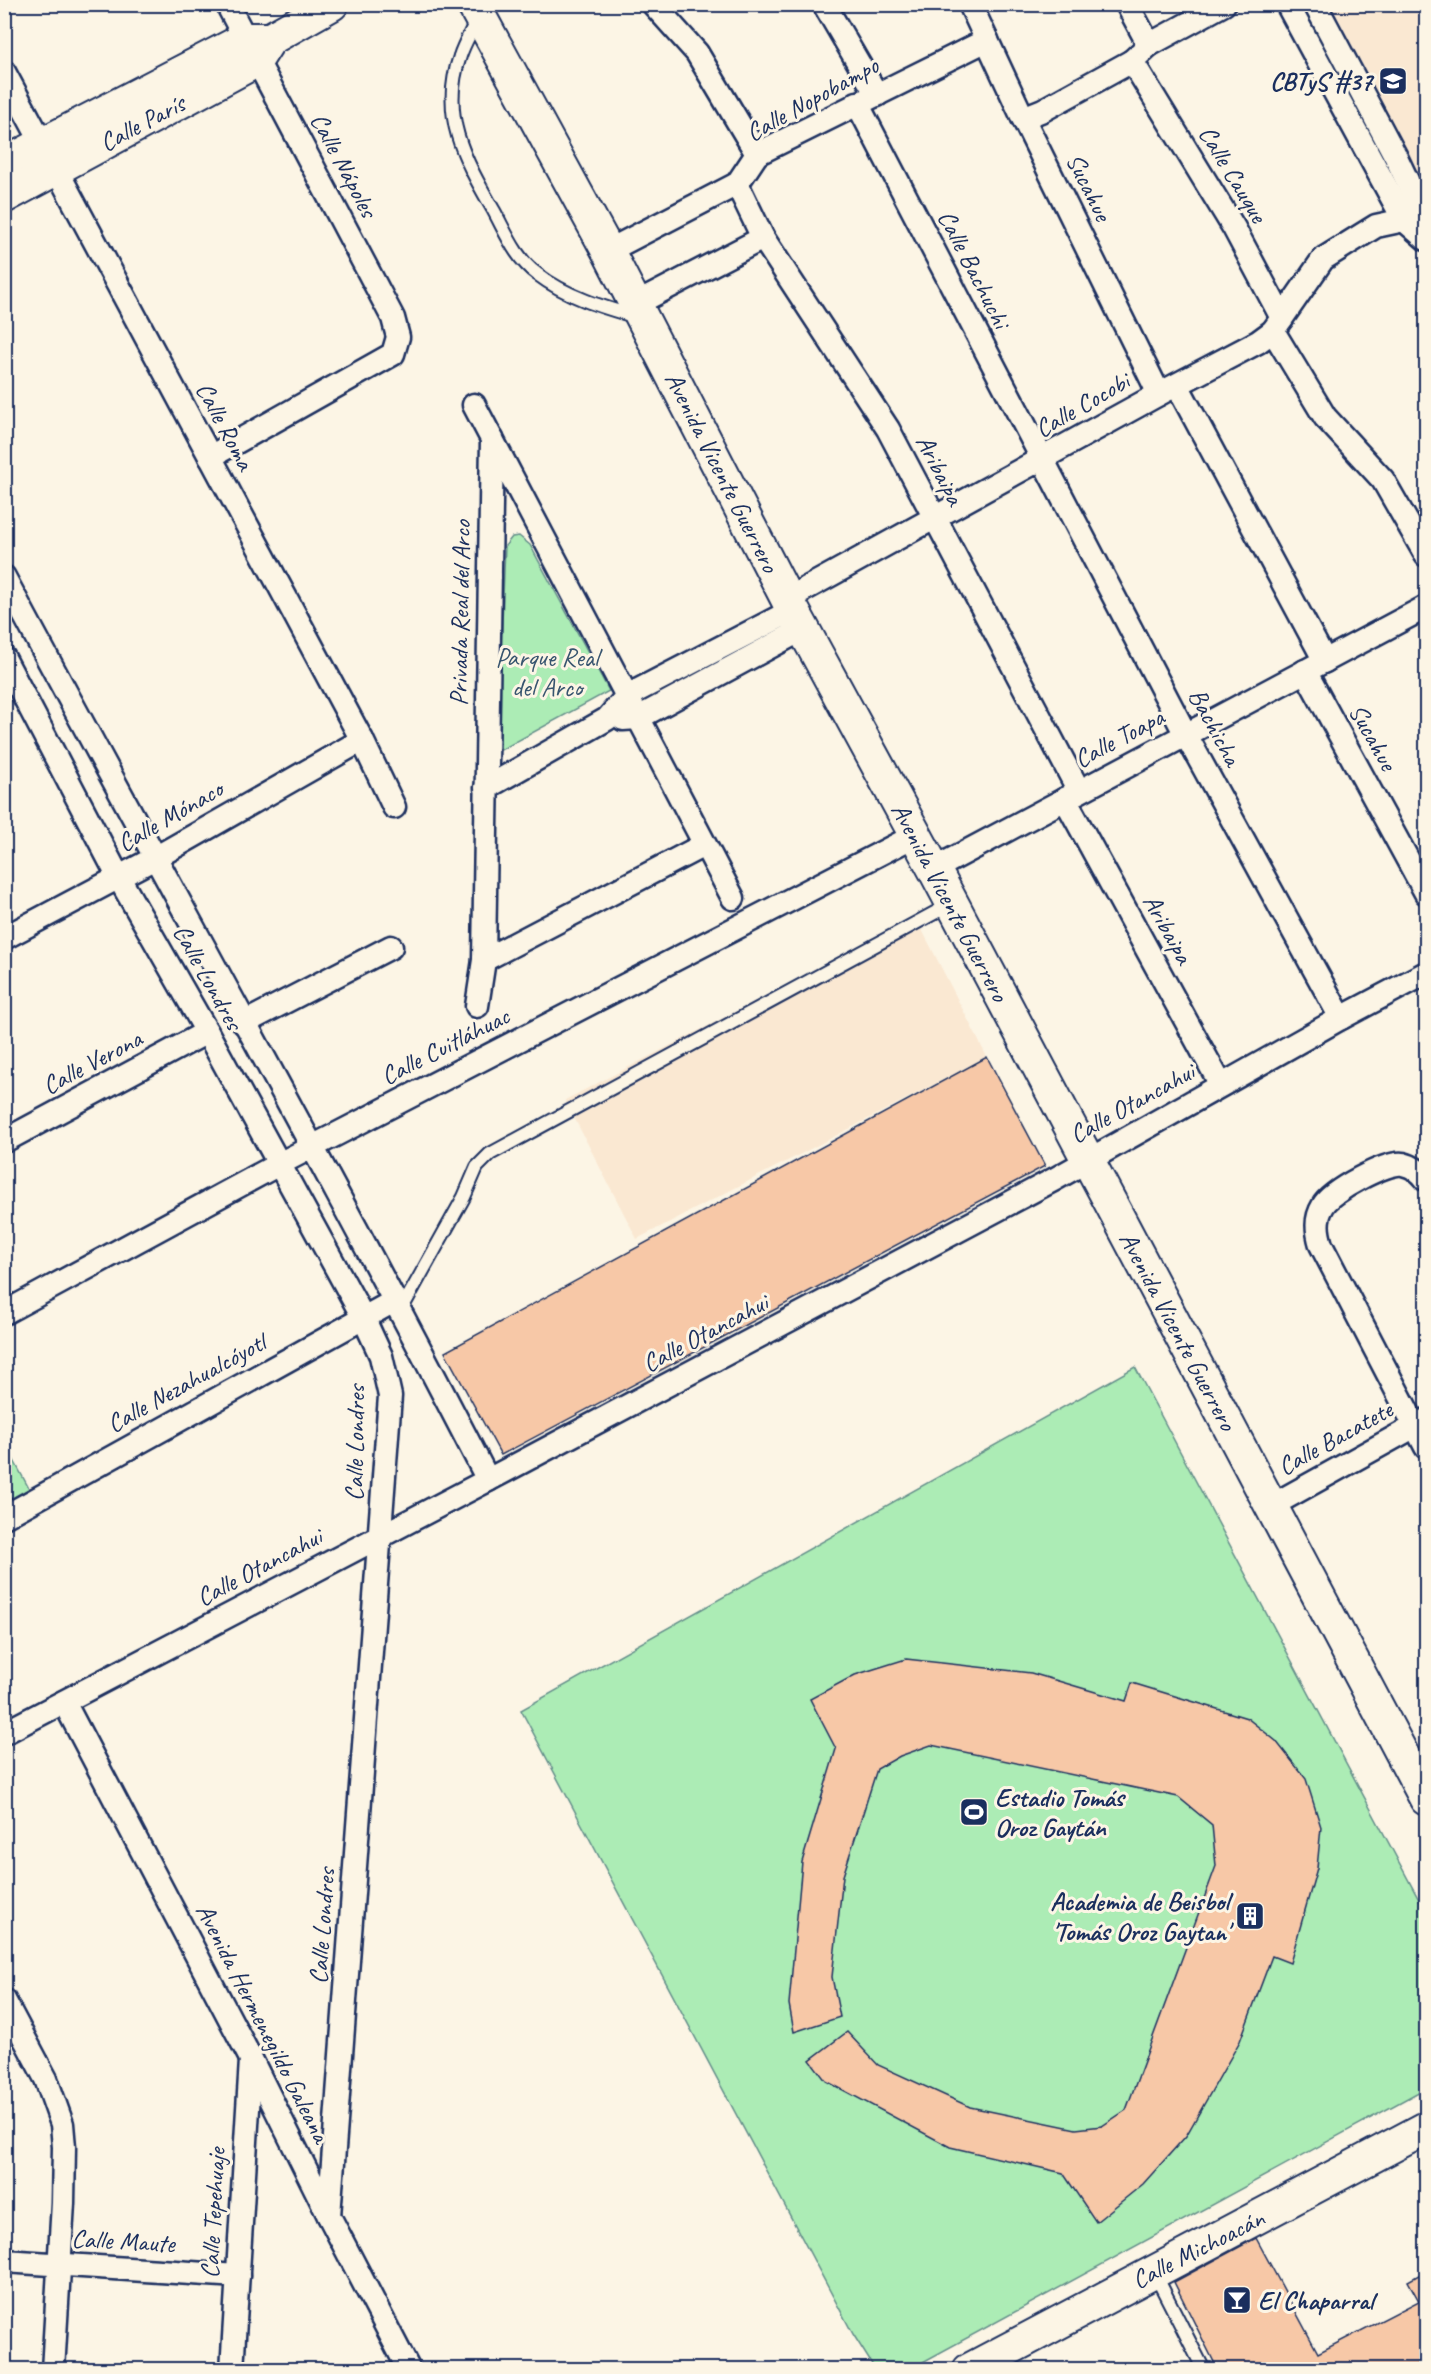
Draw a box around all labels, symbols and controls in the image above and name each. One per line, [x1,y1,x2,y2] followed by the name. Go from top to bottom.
[740,48,886,149] street label: Calle Nopobampo
[1270,65,1374,98] place label: CBTyS #37
[1377,65,1409,97] school or university icon: CBTyS #37
[94,86,192,159] street label: Calle París
[303,107,386,225] street label: Calle Nápoles
[1191,119,1276,230] street label: Calle Cauque
[1059,148,1121,229] street label: Sucahue
[930,204,1019,336] street label: Calle Bachuchi
[1029,363,1138,445] street label: Calle Cocobi
[657,366,788,579] street label: Avenida Vicente Guerrero
[188,376,263,477] street label: Calle Roma
[908,429,972,512] street label: Aribaipa
[442,518,478,706] street label: Privada Real del Arco
[496,641,603,704] park label: Parque Real del Arco
[1181,683,1250,774] street label: Bachicha
[1341,698,1406,778] street label: Sucahue
[1068,700,1171,775] street label: Calle Toapa
[111,771,231,859] street label: Calle Mónaco
[884,797,1017,1009] street label: Avenida Vicente Guerrero
[1135,888,1201,971] street label: Aribaipa
[165,918,252,1038] street label: Calle Londres
[375,999,516,1092] street label: Calle Cuitláhuac
[36,1021,149,1102] street label: Calle Verona
[1064,1054,1203,1151] street label: Calle Otancahui
[1112,1226,1245,1438] street label: Avenida Vicente Guerrero
[636,1285,776,1380] street label: Calle Otancahui
[101,1324,275,1440] street label: Calle Nezahualcóyotl
[337,1383,373,1501] street label: Calle Londres
[1272,1392,1400,1483] street label: Calle Bacatete
[190,1519,330,1614] street label: Calle Otancahui
[995,1781,1127,1844] place label: Estadio Tomás Oroz Gaytán
[958,1796,990,1828] sports icon: Estadio Tomás Oroz Gaytán
[301,1865,343,1985] street label: Calle Londres
[1050,1885,1234,1948] place label: Academia de Beisbol 'Tomás Oroz Gaytan'
[188,1898,339,2150] street label: Avenida Hermenegildo Galeana
[1234,1900,1266,1932] building icon: Academia de Beisbol 'Tomás Oroz Gaytan'
[193,2144,233,2279] street label: Calle Tepehuaje
[1126,2201,1271,2296] street label: Calle Michoacán
[71,2222,177,2260] street label: Calle Maute
[1221,2284,1253,2316] bar icon: El Chaparral
[1258,2284,1379,2317] place label: El Chaparral

